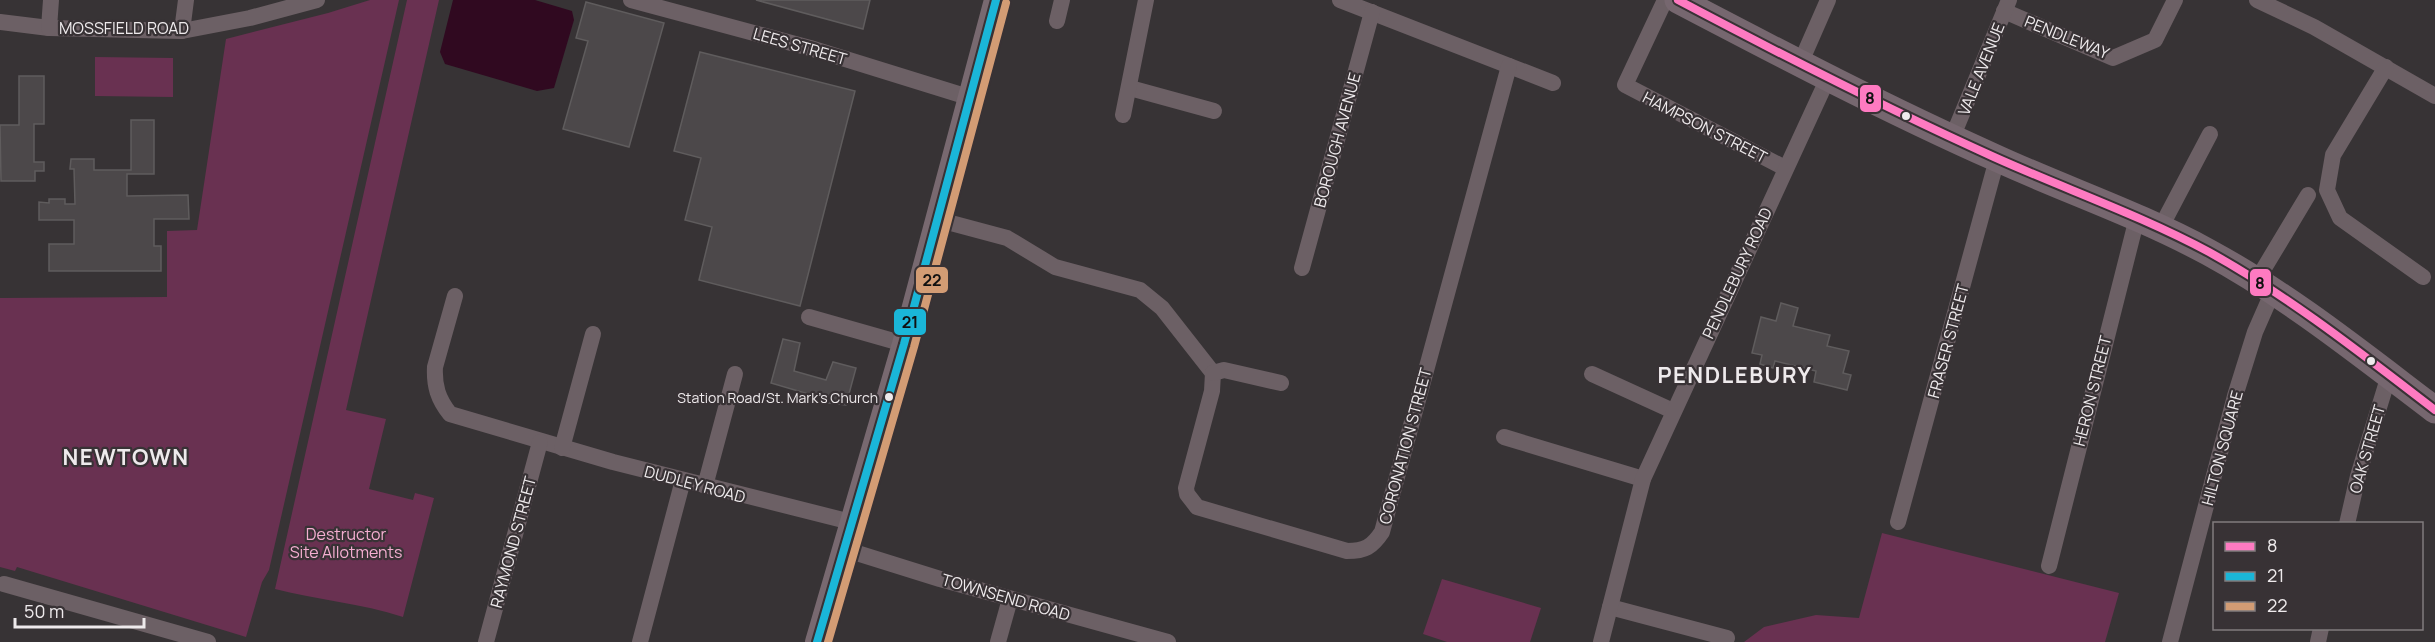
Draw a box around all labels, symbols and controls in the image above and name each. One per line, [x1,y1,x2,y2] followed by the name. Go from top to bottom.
[2021,10,2113,64] street label: PENDLEWAY
[59,17,189,39] street label: MOSSFIELD ROAD
[1952,19,2010,119] street label: VALE AVENUE
[751,22,850,70] street label: LEES STREET
[1308,70,1366,210] street label: BOROUGH AVENUE
[1859,84,1882,113] line badge: 8
[1639,86,1771,168] street label: HAMPSON STREET
[1865,87,1875,109] text: 8
[1900,110,1912,122] unlabelled marker
[1697,204,1777,342] street label: PENDLEBURY ROAD
[915,266,949,294] line badge: 22
[2249,268,2272,297] line badge: 8
[922,269,942,291] text: 22
[2255,272,2265,294] text: 8
[1922,281,1974,401] street label: FRASER STREET
[893,308,927,336] line badge: 21
[902,311,918,333] text: 21
[2068,333,2116,449] street label: HERON STREET
[2365,355,2377,367] unlabelled marker
[1657,360,1813,390] district label: PENDLEBURY
[1374,365,1437,527] street label: CORONATION STREET
[677,388,878,407] place label: Station Road/St. Mark's Church
[2196,388,2248,508] street label: HILTON SQUARE
[883,391,895,403] marker: Station Road/St. Mark's Church
[2344,402,2390,496] street label: OAK STREET
[62,442,190,472] district label: NEWTOWN
[642,460,748,508] street label: DUDLEY ROAD
[485,473,541,610] street label: RAYMOND STREET
[2213,522,2423,630] legend
[290,523,402,563] park label: Destructor Site Allotments
[2267,533,2277,557] text: 8
[2267,563,2284,587] text: 21
[939,568,1073,626] street label: TOWNSEND ROAD
[15,591,144,629] scale bar
[2267,593,2288,617] text: 22
[24,599,64,623] text: 50 m

